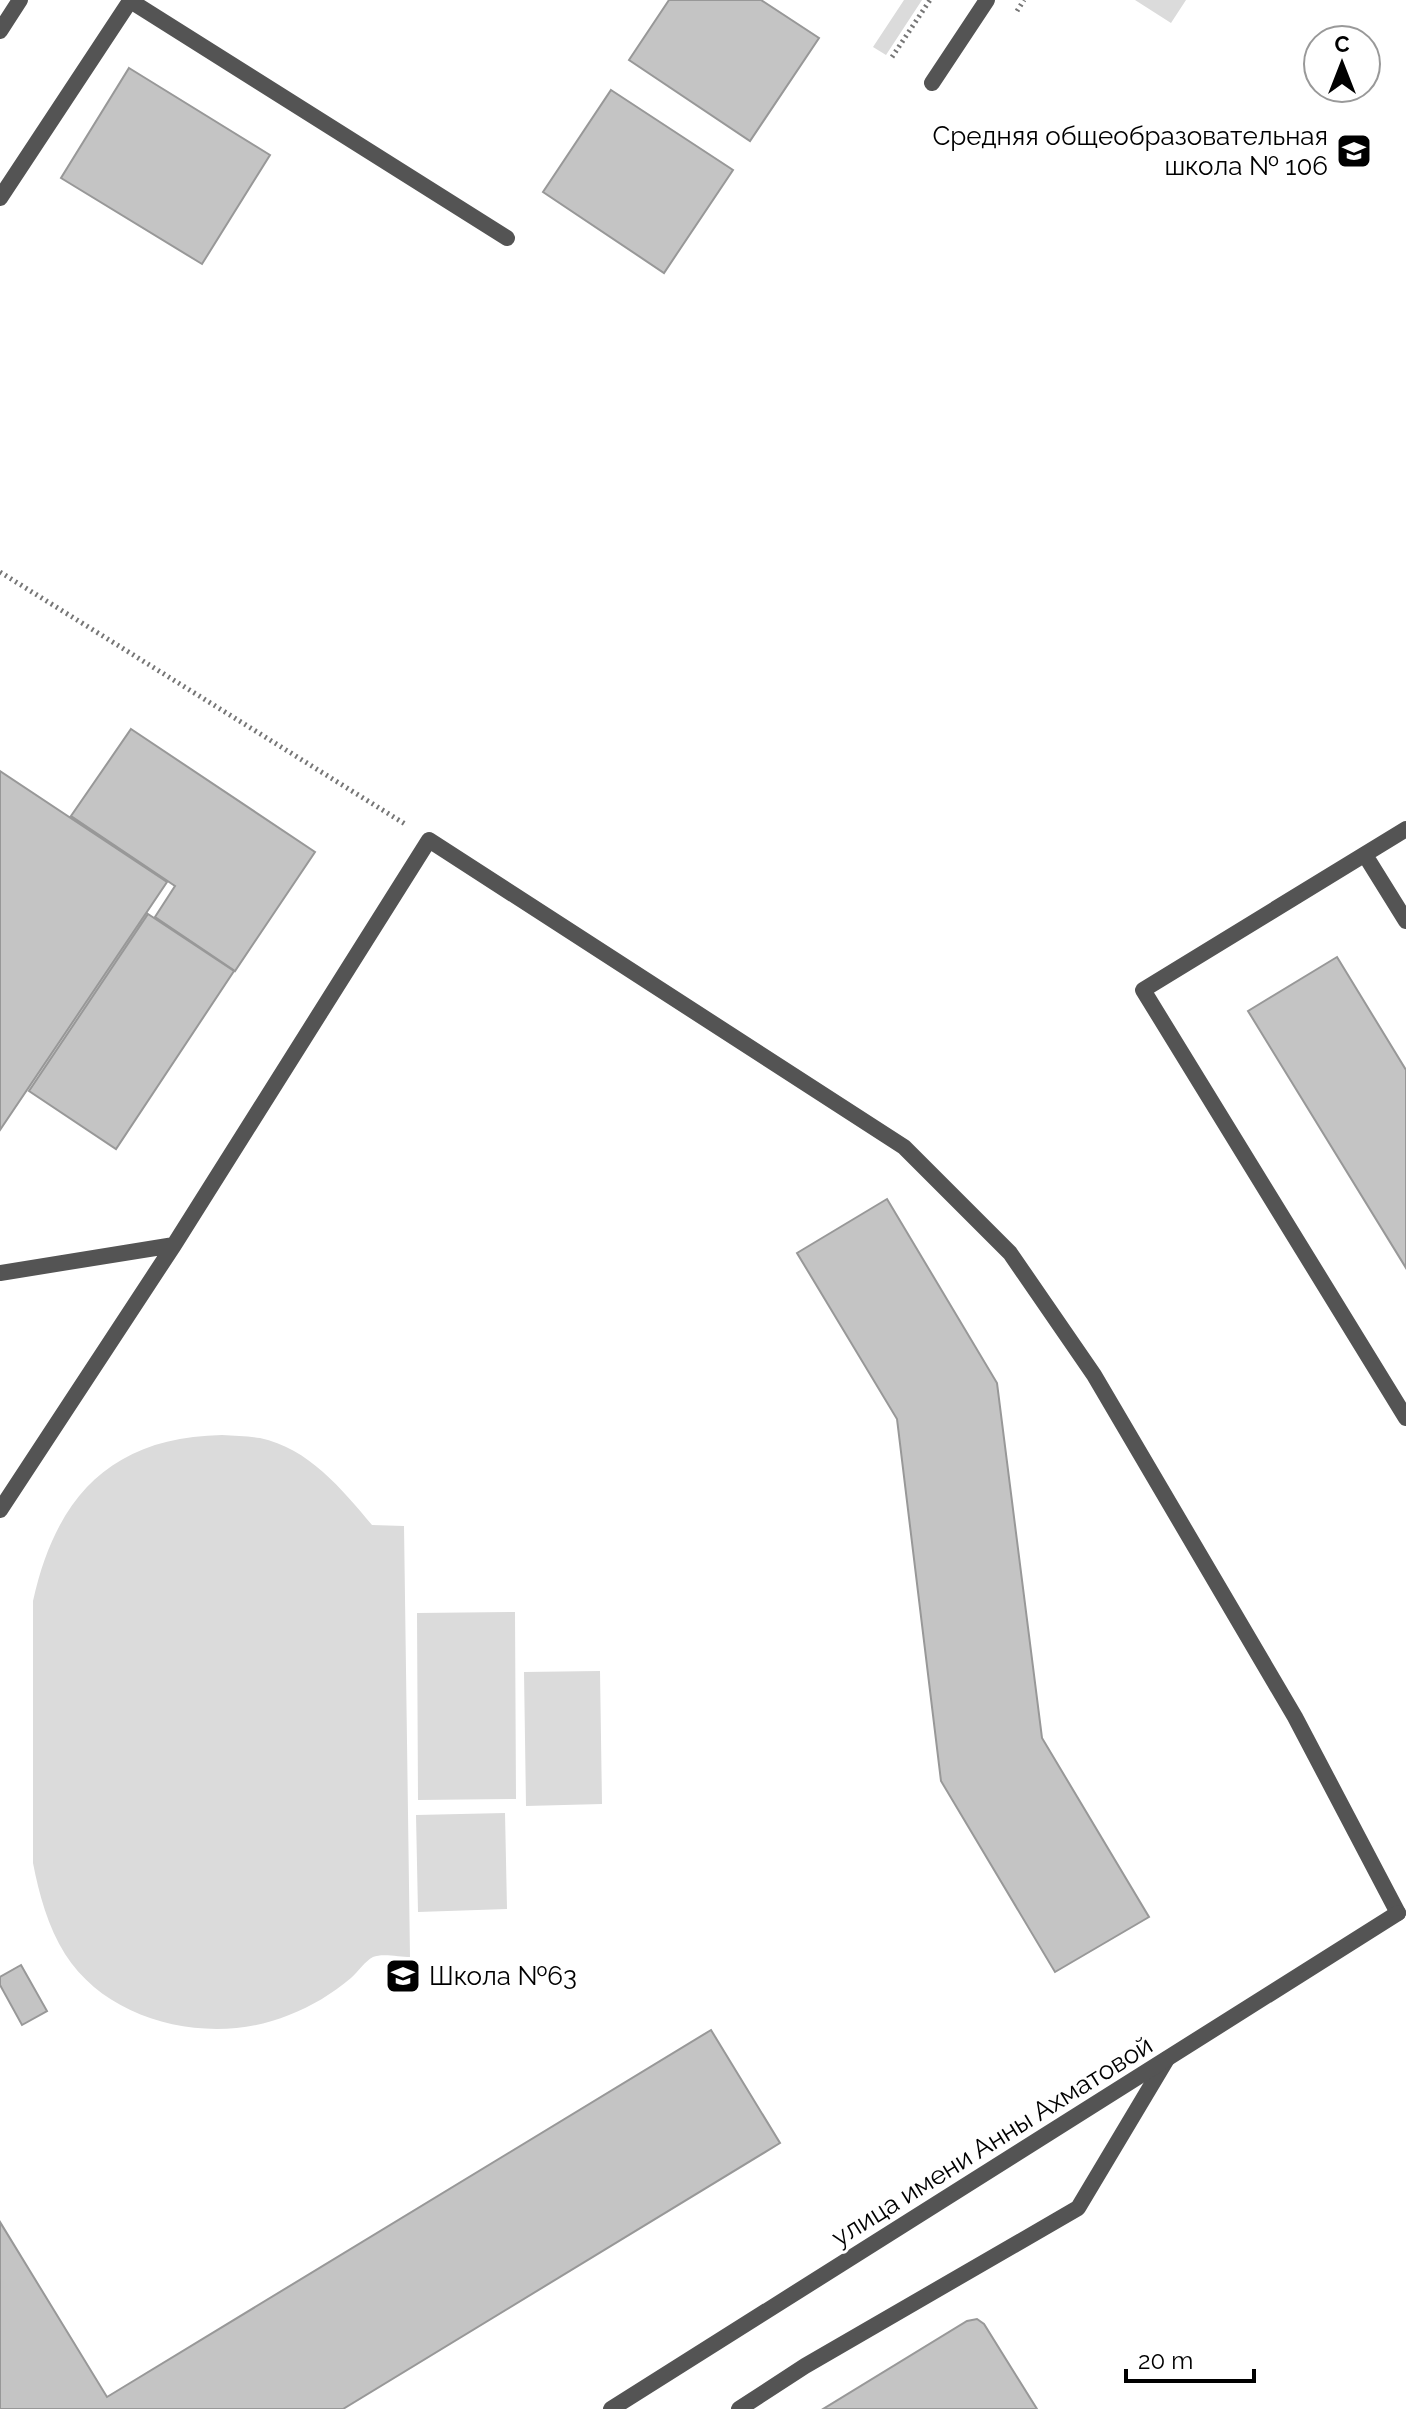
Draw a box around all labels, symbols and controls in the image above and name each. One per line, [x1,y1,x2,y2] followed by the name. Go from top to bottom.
[1302,24,1382,104] north arrow
[1334,31,1350,57] text: С
[932,121,1328,181] place label: Средняя общеобразовательная школа № 106
[1335,132,1373,170] school or university icon: Средняя общеобразовательная школа № 106
[384,1957,422,1995] school or university icon: Школа №63
[429,1961,577,1991] place label: Школа №63
[826,2030,1158,2252] street label: улица имени Анны Ахматовой
[1126,2333,1254,2383] scale bar
[1138,2346,1193,2375] text: 20 m

